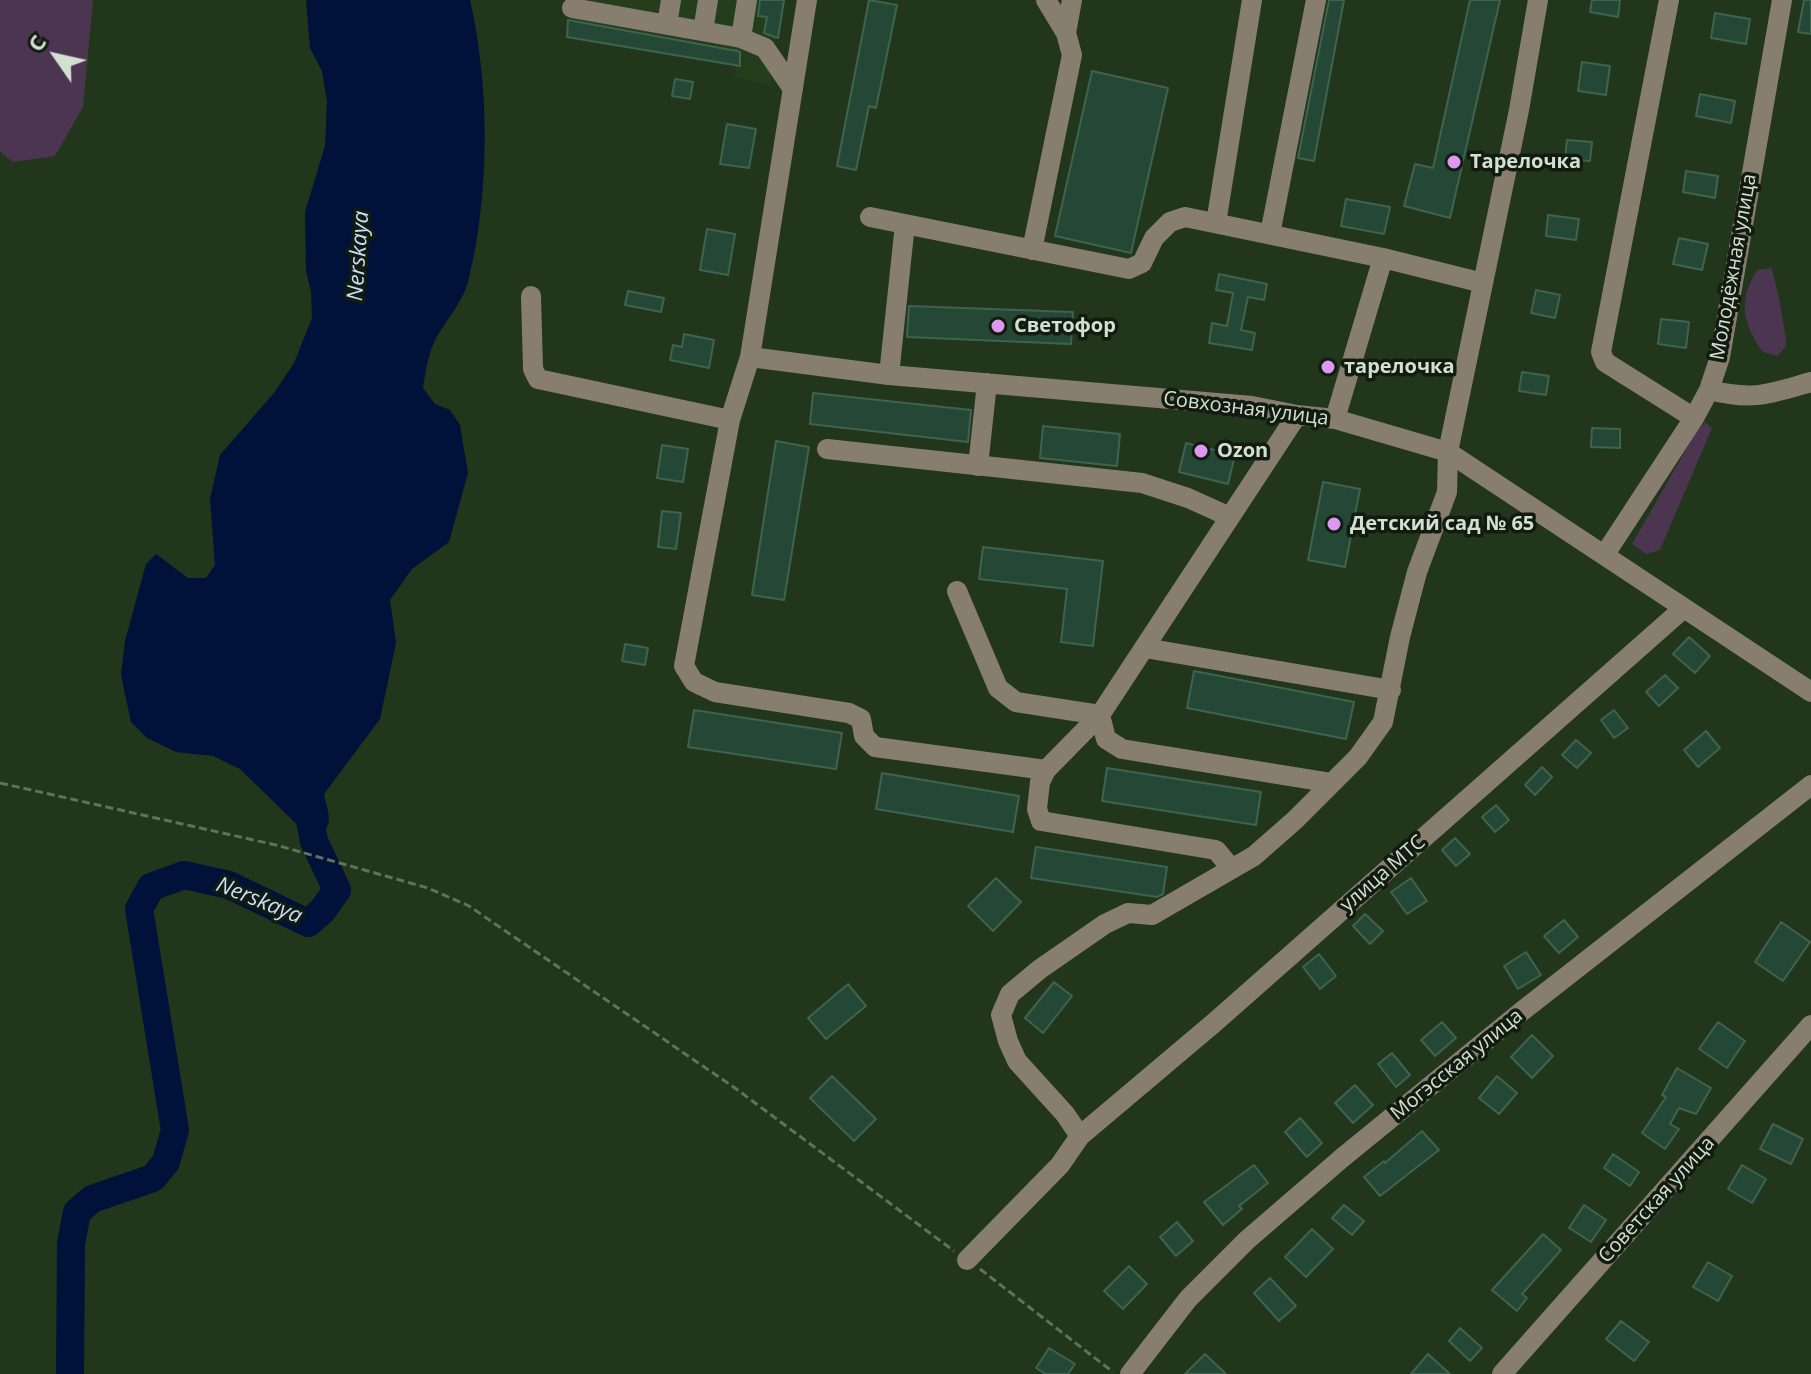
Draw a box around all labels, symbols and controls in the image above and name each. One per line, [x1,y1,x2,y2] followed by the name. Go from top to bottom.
[16,16,96,96] north arrow
[20,28,52,57] text: С
[1470,150,1581,174] place label: Тарелочка
[1445,153,1463,171] marker: Тарелочка
[1706,172,1762,362] street label: Молодёжная улица
[343,210,375,302] water label: Nerskaya
[1014,314,1116,338] place label: Светофор
[989,317,1007,335] marker: Светофор
[1344,355,1454,379] place label: тарелочка
[1319,358,1337,376] marker: тарелочка
[1162,387,1330,431] street label: Совхозная улица
[1217,439,1268,463] place label: Ozon
[1192,442,1210,460] marker: Ozon
[1350,512,1534,536] place label: Детский сад № 65
[1325,515,1343,533] marker: Детский сад № 65
[1336,831,1430,917] street label: улица МТС
[212,872,306,930] water label: Nerskaya
[1386,1004,1528,1126] street label: Могэсская улица
[1594,1132,1720,1268] street label: Советская улица

